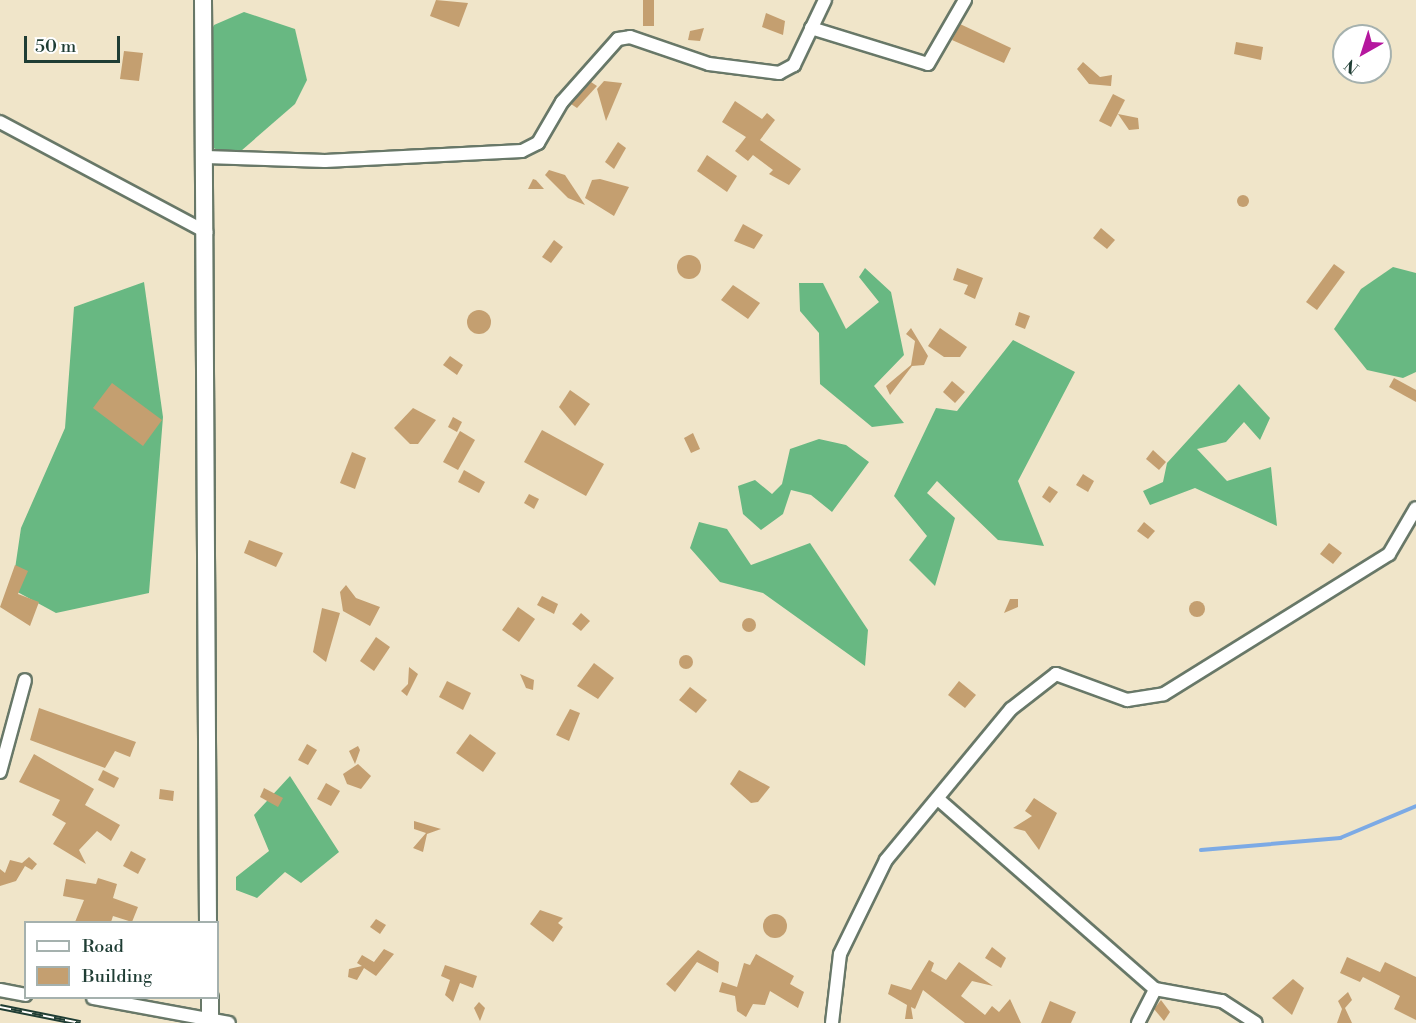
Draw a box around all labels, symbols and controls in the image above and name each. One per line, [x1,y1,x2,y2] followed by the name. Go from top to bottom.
[27,24,123,62] scale bar
[1332,24,1392,84] north arrow
[35,35,76,58] text: 50 m
[1341,55,1363,78] text: N
[24,921,219,999] legend
[82,935,124,958] text: Road
[82,965,152,988] text: Building

